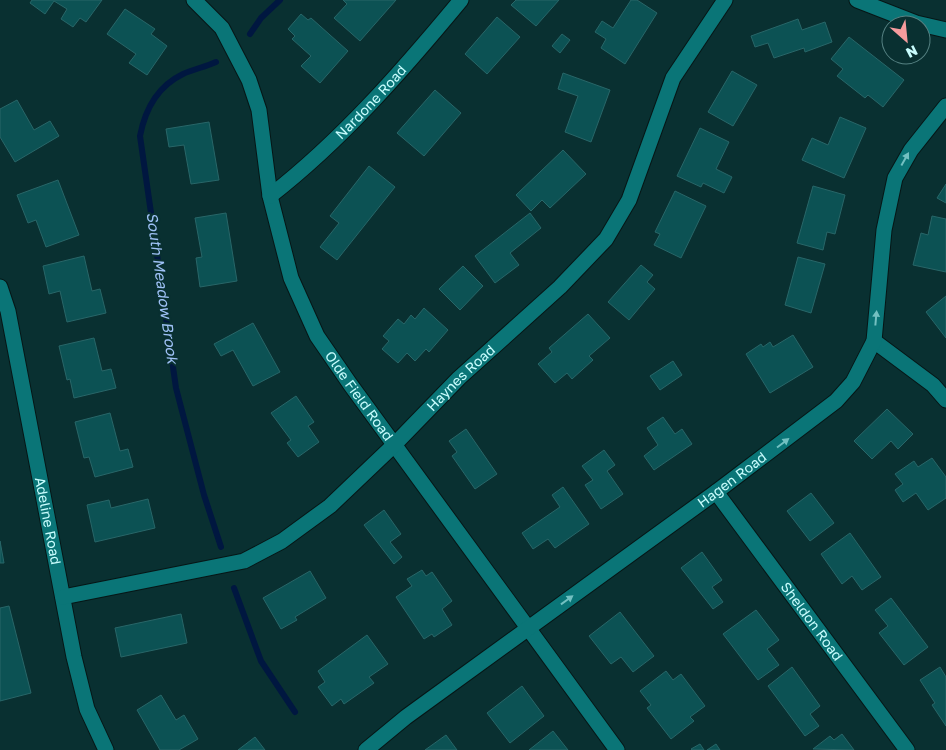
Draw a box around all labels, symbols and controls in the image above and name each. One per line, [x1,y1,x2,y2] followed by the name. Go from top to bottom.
[881,15,931,65] north arrow
[904,42,921,62] text: N
[332,61,410,142] street label: Nardone Road
[901,152,909,167] one-way arrow
[143,211,183,366] water label: South Meadow Brook
[873,309,881,325] one-way arrow
[423,341,498,414] street label: Haynes Road
[322,348,397,444] street label: Olde Field Road
[776,437,789,448] one-way arrow
[694,448,769,511] street label: Hagen Road
[32,476,65,566] street label: Adeline Road
[778,578,847,664] street label: Sheldon Road
[560,595,574,605] one-way arrow

